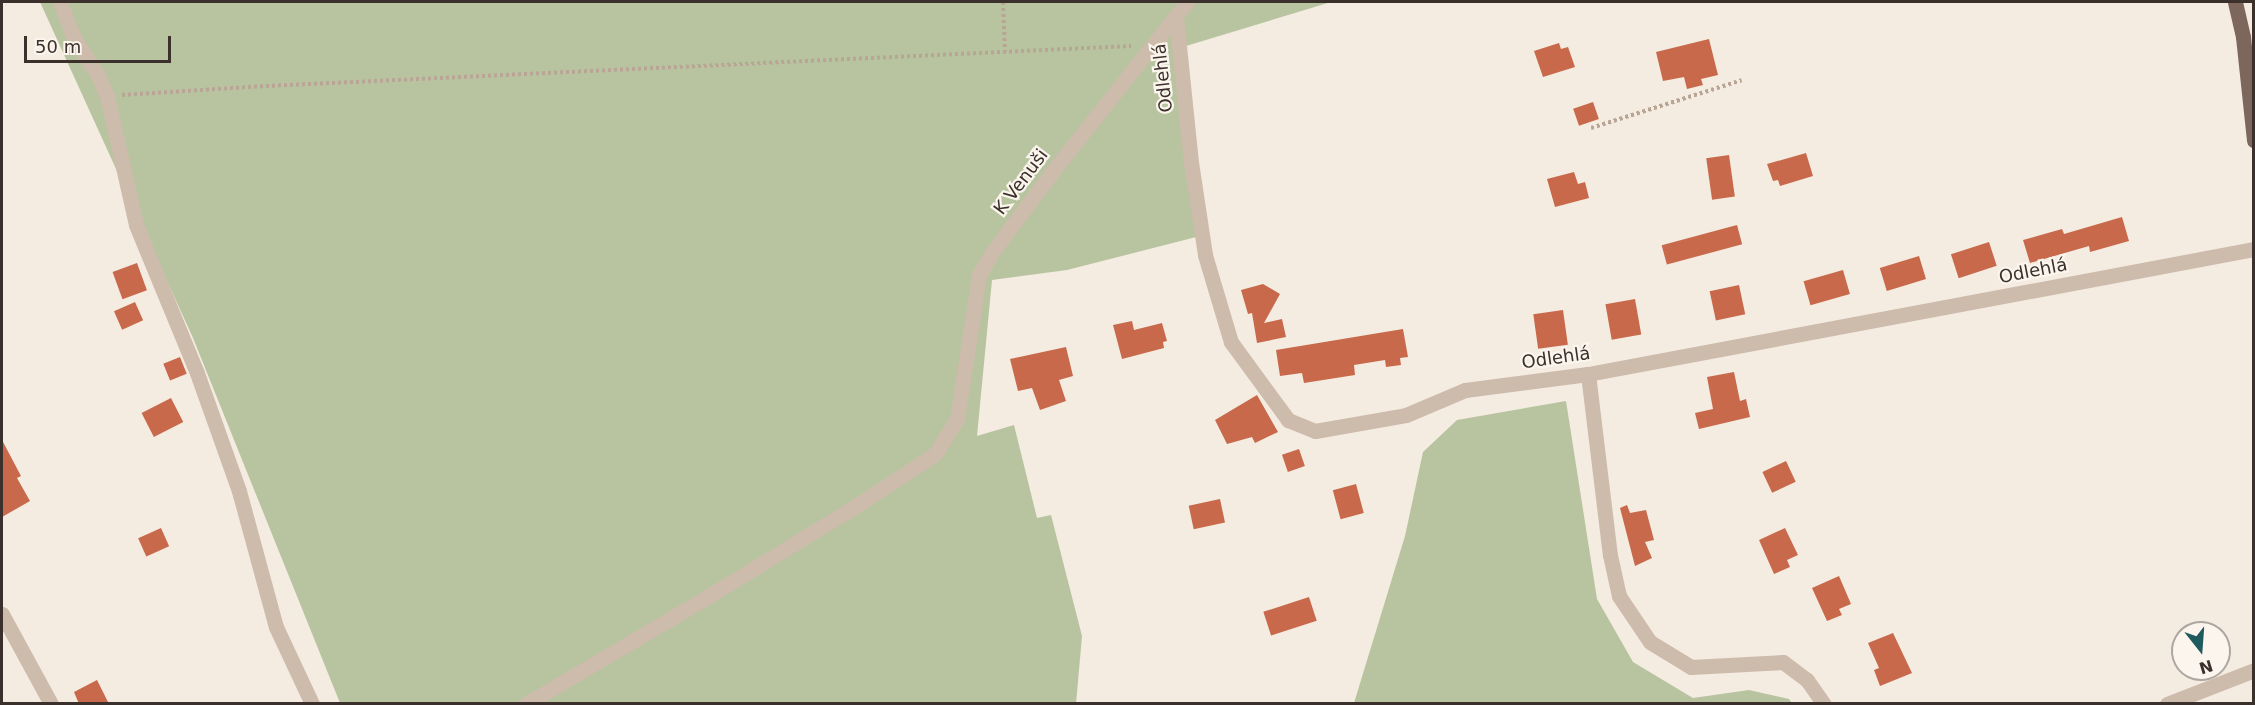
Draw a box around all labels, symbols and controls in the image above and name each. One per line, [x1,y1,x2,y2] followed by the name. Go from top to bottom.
[27,24,174,62] scale bar
[35,36,81,57] text: 50 m
[1149,43,1177,113] street label: Odlehlá
[989,145,1053,219] street label: K Venuši
[1997,254,2069,288] street label: Odlehlá
[1520,342,1592,374] street label: Odlehlá
[2171,621,2231,681] north arrow
[2197,656,2215,678] text: N

